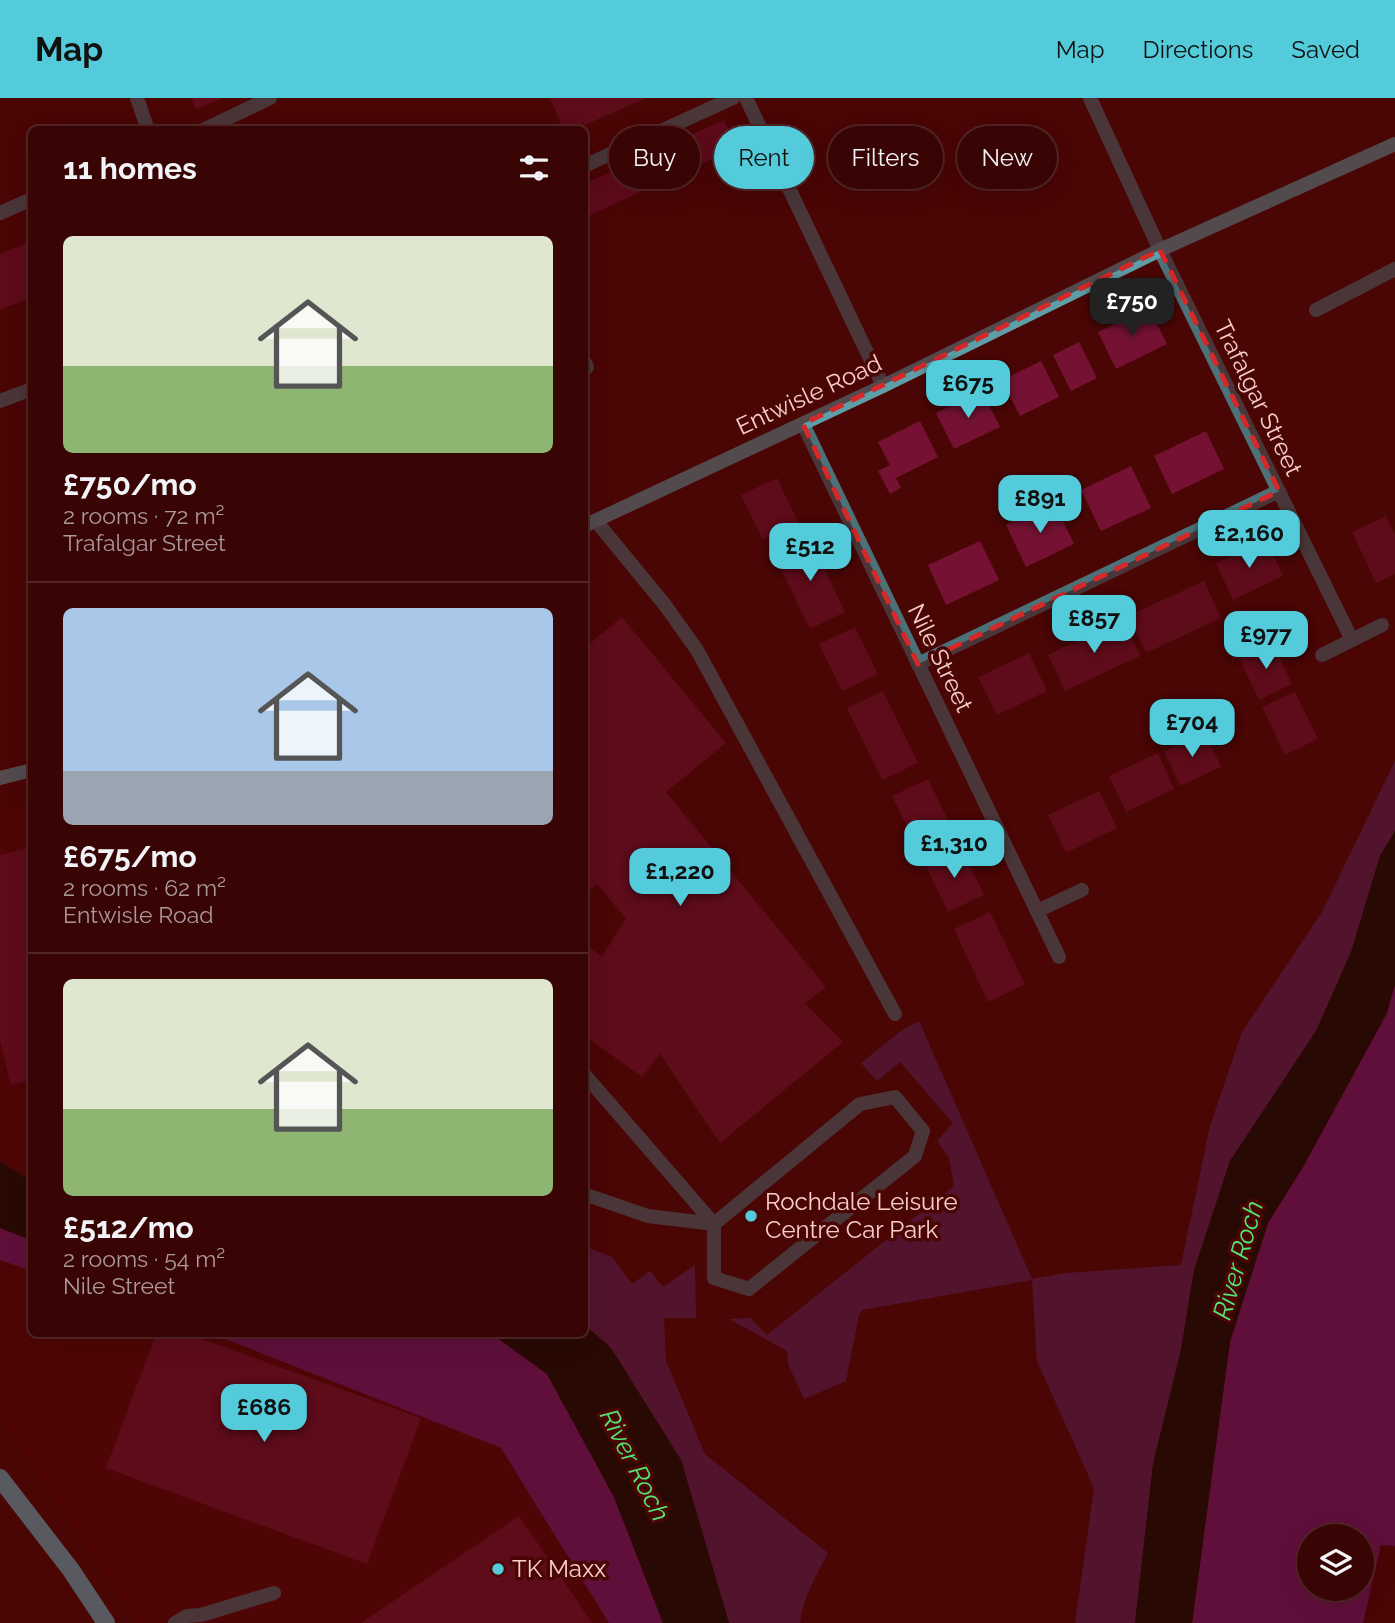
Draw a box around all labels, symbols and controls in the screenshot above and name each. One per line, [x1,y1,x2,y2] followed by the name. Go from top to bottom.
[35,30,103,69] text: Map
[1056,35,1105,64] text: Map
[1143,35,1253,64] text: Directions
[1291,35,1360,64] text: Saved
[609,126,700,189] chip: Buy
[714,126,814,189] chip: Rent
[828,126,943,189] chip: Filters
[957,126,1057,189] chip: New
[515,149,553,187] icon: filters
[63,151,197,186] text: 11 homes
[1091,278,1173,338] pin: £750
[245,281,371,407] icon: home
[1106,287,1158,314] text: £750
[1208,315,1309,480] street label: Trafalgar Street
[731,348,886,441] street label: Entwisle Road
[927,360,1009,420] pin: £675
[942,369,994,396] text: £675
[63,467,197,502] text: £750/mo
[999,476,1081,535] pin: £891
[1014,484,1066,511] text: £891
[63,502,224,529] text: 2 rooms · 72 m²
[1192,510,1306,570] pin: £2,160
[1214,519,1284,546] text: £2,160
[769,524,851,583] pin: £512
[63,529,226,556] text: Trafalgar Street
[785,532,835,559] text: £512
[1053,596,1135,655] pin: £857
[902,599,979,717] street label: Nile Street
[1068,604,1120,631] text: £857
[1225,612,1307,671] pin: £977
[1240,620,1292,647] text: £977
[245,653,371,779] icon: home
[1151,700,1233,759] pin: £704
[1166,708,1218,735] text: £704
[897,820,1011,880] pin: £1,310
[920,829,988,856] text: £1,310
[63,839,197,874] text: £675/mo
[623,848,737,908] pin: £1,220
[645,857,715,884] text: £1,220
[63,874,226,901] text: 2 rooms · 62 m²
[63,901,214,928] text: Entwisle Road
[245,1024,371,1150] icon: home
[765,1187,958,1244] place label: Rochdale Leisure Centre Car Park
[1207,1197,1269,1323] water label: River Roch
[743,1208,759,1224] marker: Rochdale Leisure Centre Car Park
[63,1210,194,1245] text: £512/mo
[63,1245,225,1272] text: 2 rooms · 54 m²
[63,1272,175,1299] text: Nile Street
[223,1384,305,1444] pin: £686
[237,1393,291,1420] text: £686
[594,1404,676,1526] water label: River Roch
[1297,1524,1374,1601] map controls
[1297,1524,1374,1601] button: layers
[512,1554,606,1583] place label: TK Maxx
[490,1561,506,1577] marker: TK Maxx

